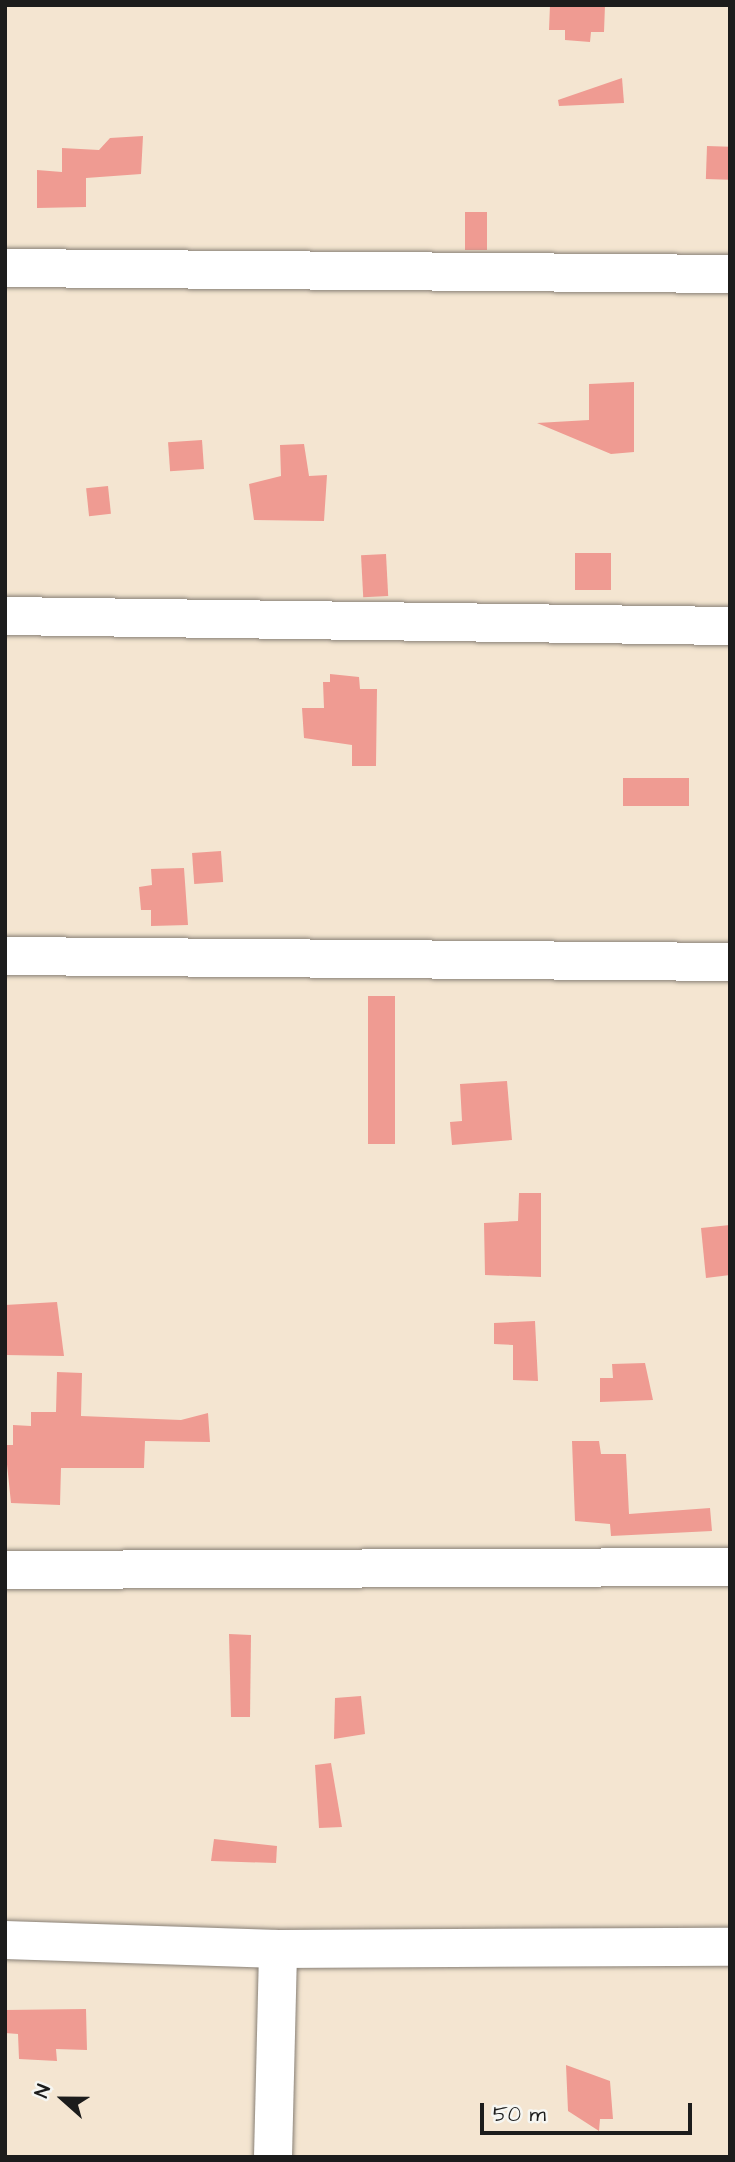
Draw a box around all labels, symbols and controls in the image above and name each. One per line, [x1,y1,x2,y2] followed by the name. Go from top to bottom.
[28,2064,98,2134] north arrow
[28,2081,58,2102] text: N
[483,2088,695,2132] scale bar
[493,2100,546,2129] text: 50 m

